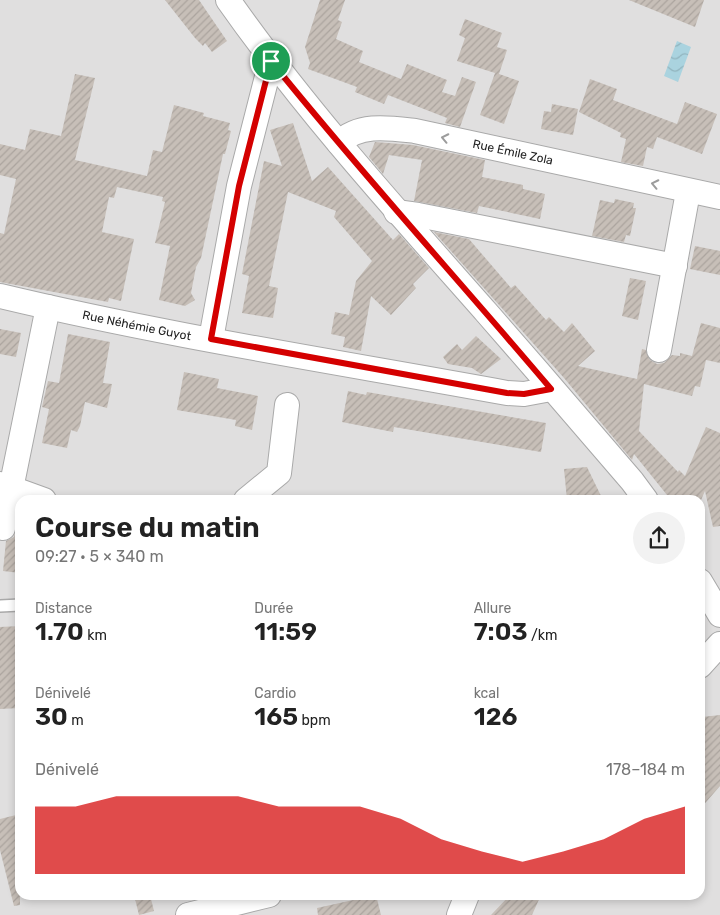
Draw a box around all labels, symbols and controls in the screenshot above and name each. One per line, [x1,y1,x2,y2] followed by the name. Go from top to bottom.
[250,40,292,82] pin
[257,47,285,75] icon: arrive
[441,133,449,144] one-way arrow
[471,137,554,168] street label: Rue Émile Zola
[651,180,659,190] one-way arrow
[81,308,193,343] street label: Rue Néhémie Guyot
[35,511,260,544] text: Course du matin
[633,512,685,564] button: share
[35,547,164,566] text: 09:27 · 5 × 340 m
[35,600,92,617] text: Distance
[254,600,293,617] text: Durée
[474,600,511,617] text: Allure
[35,617,84,646] text: 1.70
[254,617,317,646] text: 11:59
[474,617,527,646] text: 7:03
[84,627,107,644] text: km
[527,627,557,644] text: /km
[35,685,91,702] text: Dénivelé
[254,685,296,702] text: Cardio
[474,685,499,702] text: kcal
[35,702,68,731] text: 30
[254,702,298,731] text: 165
[474,702,517,731] text: 126
[68,712,84,729] text: m
[298,712,331,729] text: bpm
[35,760,99,779] text: Dénivelé
[606,760,685,779] text: 178–184 m

